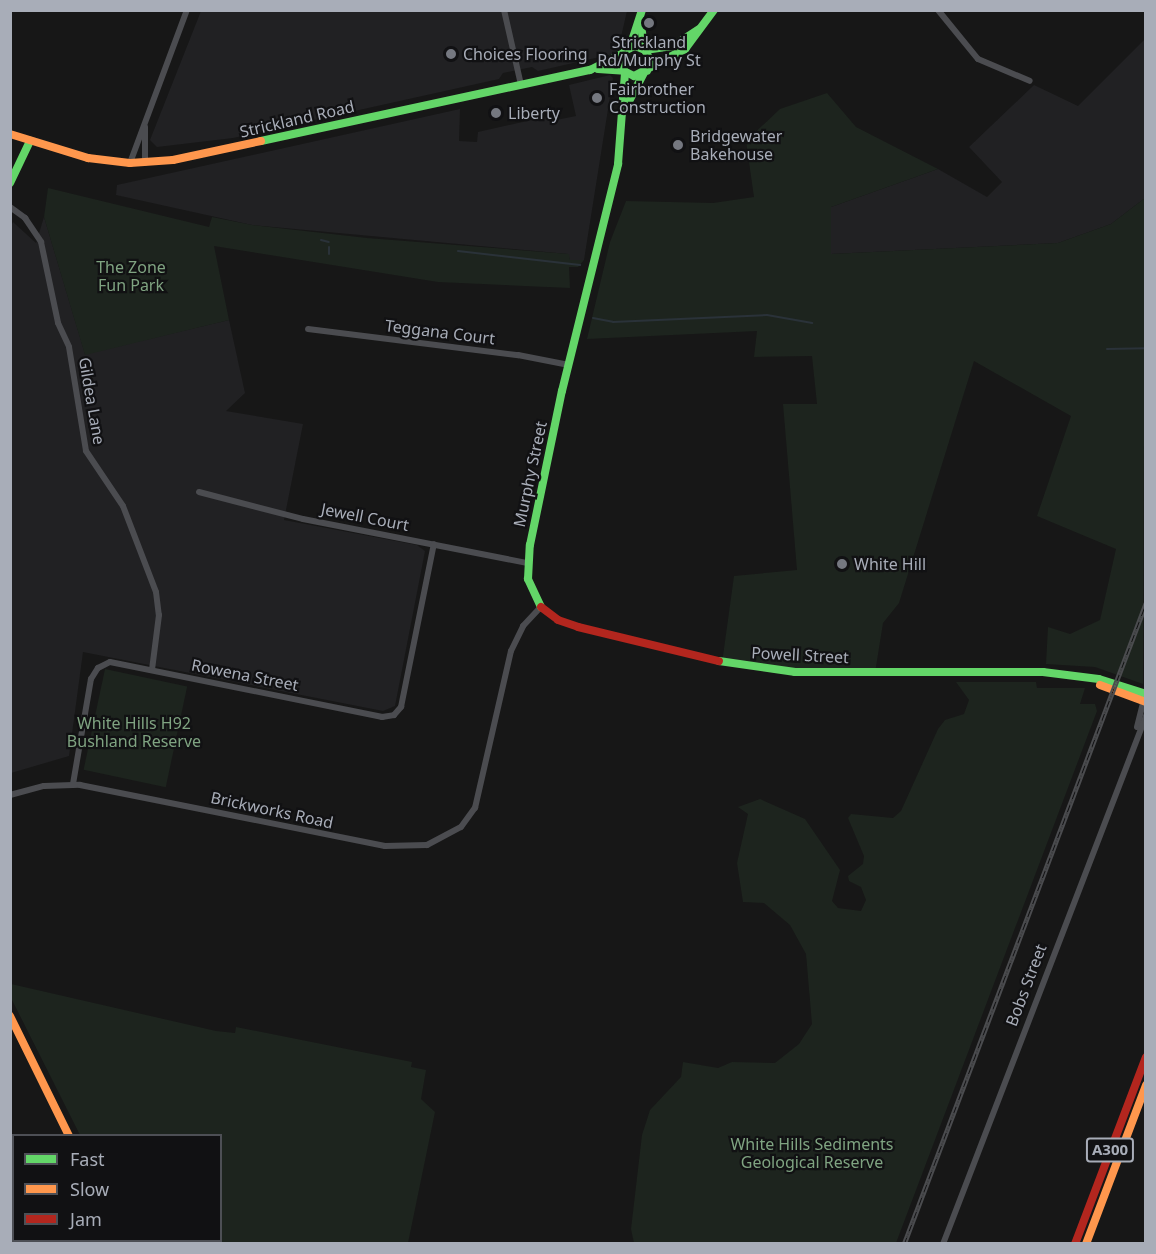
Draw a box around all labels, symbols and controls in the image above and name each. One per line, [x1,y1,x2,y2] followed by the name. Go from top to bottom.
[642,16,656,30] marker: Strickland Rd/Murphy St
[597,32,701,70] place label: Strickland Rd/Murphy St
[463,44,588,64] place label: Choices Flooring
[444,47,458,61] marker: Choices Flooring
[609,79,706,117] place label: Fairbrother Construction
[590,91,604,105] marker: Fairbrother Construction
[238,96,356,142] street label: Strickland Road
[508,103,560,123] place label: Liberty
[489,106,503,120] marker: Liberty
[690,126,782,164] place label: Bridgewater Bakehouse
[671,138,685,152] marker: Bridgewater Bakehouse
[96,257,166,295] park label: The Zone Fun Park
[384,316,496,348] street label: Teggana Court
[75,356,109,446] street label: Gildea Lane
[509,419,551,529] street label: Murphy Street
[319,499,411,535] street label: Jewell Court
[854,554,926,574] place label: White Hill
[835,557,849,571] marker: White Hill
[751,643,849,667] street label: Powell Street
[190,655,300,695] street label: Rowena Street
[67,713,201,751] park label: White Hills H92 Bushland Reserve
[209,788,335,832] street label: Brickworks Road
[1002,941,1050,1029] street label: Bobs Street
[12,1134,222,1242] legend
[730,1134,894,1172] park label: White Hills Sediments Geological Reserve
[1084,1138,1136,1162] road number: A300
[70,1147,105,1171] text: Fast
[70,1177,109,1201] text: Slow
[70,1207,102,1231] text: Jam

